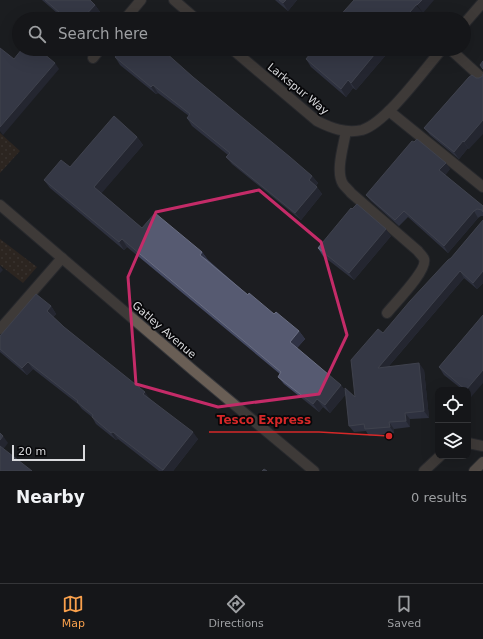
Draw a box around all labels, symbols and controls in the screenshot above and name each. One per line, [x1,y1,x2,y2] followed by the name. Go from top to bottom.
[12,12,471,56] search box
[26,23,48,45] icon: search
[58,25,148,43] text: Search here
[265,60,332,118] street label: Larkspur Way
[129,299,199,361] street label: Gatley Avenue
[435,387,471,459] map controls
[435,387,471,423] button: locate
[209,408,319,432] callout: Tesco Express
[217,413,311,427] text: Tesco Express
[435,423,471,459] button: layers
[12,443,85,462] scale bar
[18,445,46,458] text: 20 m
[16,487,85,507] text: Nearby
[411,490,467,505] text: 0 results
[62,593,85,630] tab: Map
[208,593,264,630] tab: Directions
[387,593,421,630] tab: Saved

